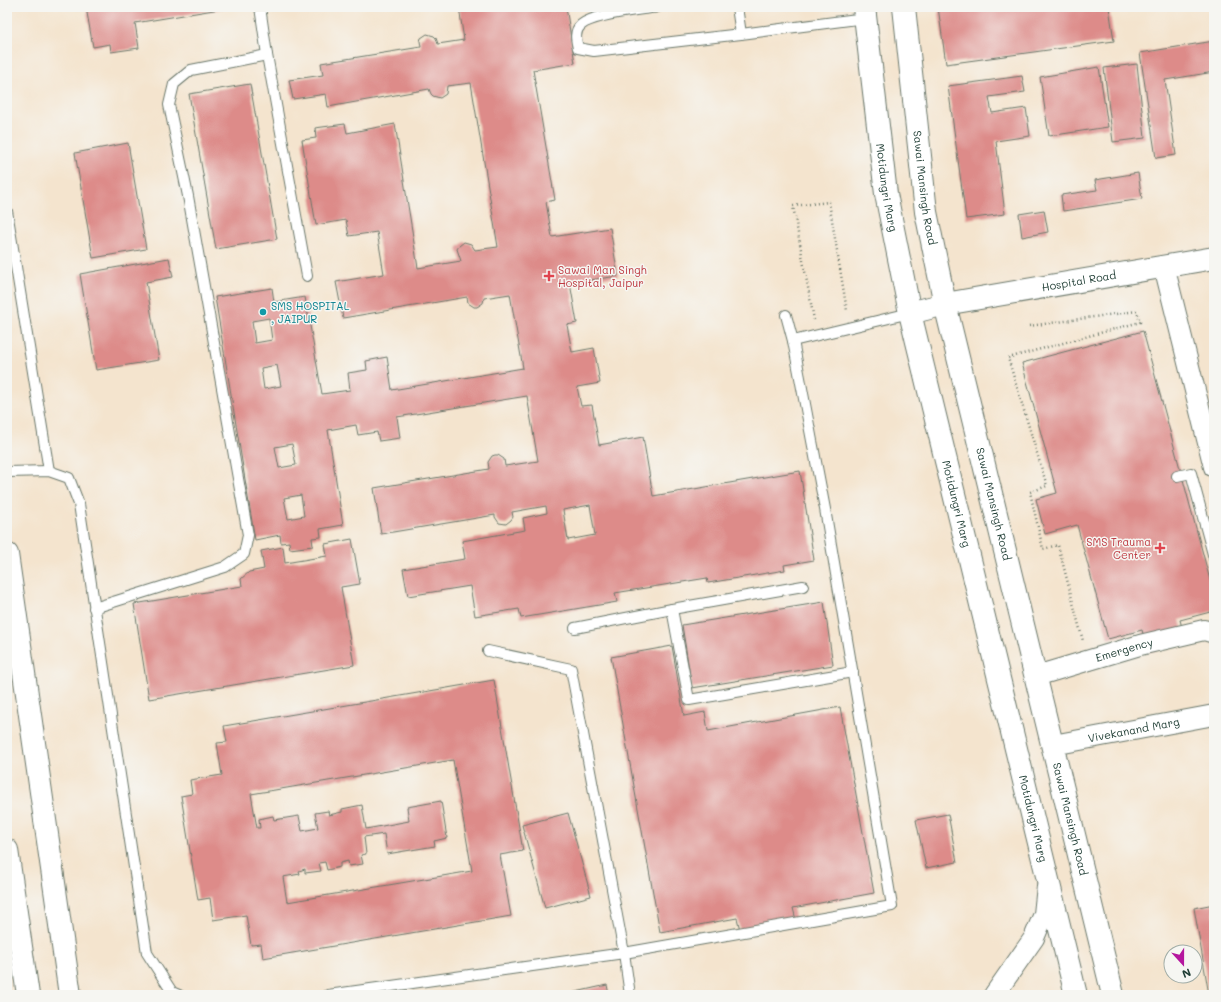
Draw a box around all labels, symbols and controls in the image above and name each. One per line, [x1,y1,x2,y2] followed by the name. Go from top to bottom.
[910,130,941,246] street label: Sawai Mansingh Road
[873,143,901,233] street label: Motidungri Marg
[558,262,647,290] place label: Sawai Man Singh Hospital, Jaipur
[1040,267,1117,294] street label: Hospital Road
[543,270,555,282] marker: Sawai Man Singh Hospital, Jaipur
[271,298,350,326] place label: SMS HOSPITAL , JAIPUR
[258,307,268,317] marker: SMS HOSPITAL , JAIPUR
[973,446,1015,562] street label: Sawai Mansingh Road
[939,459,975,549] street label: Motidungri Marg
[1086,534,1151,562] place label: SMS Trauma Center
[1154,542,1166,554] marker: SMS Trauma Center
[1094,634,1154,665] street label: Emergency
[1086,714,1181,745] street label: Vivekanand Marg
[1050,761,1092,877] street label: Sawai Mansingh Road
[1016,773,1051,863] street label: Motidungri Marg
[1163,944,1203,984] north arrow
[1180,965,1193,982] text: N

